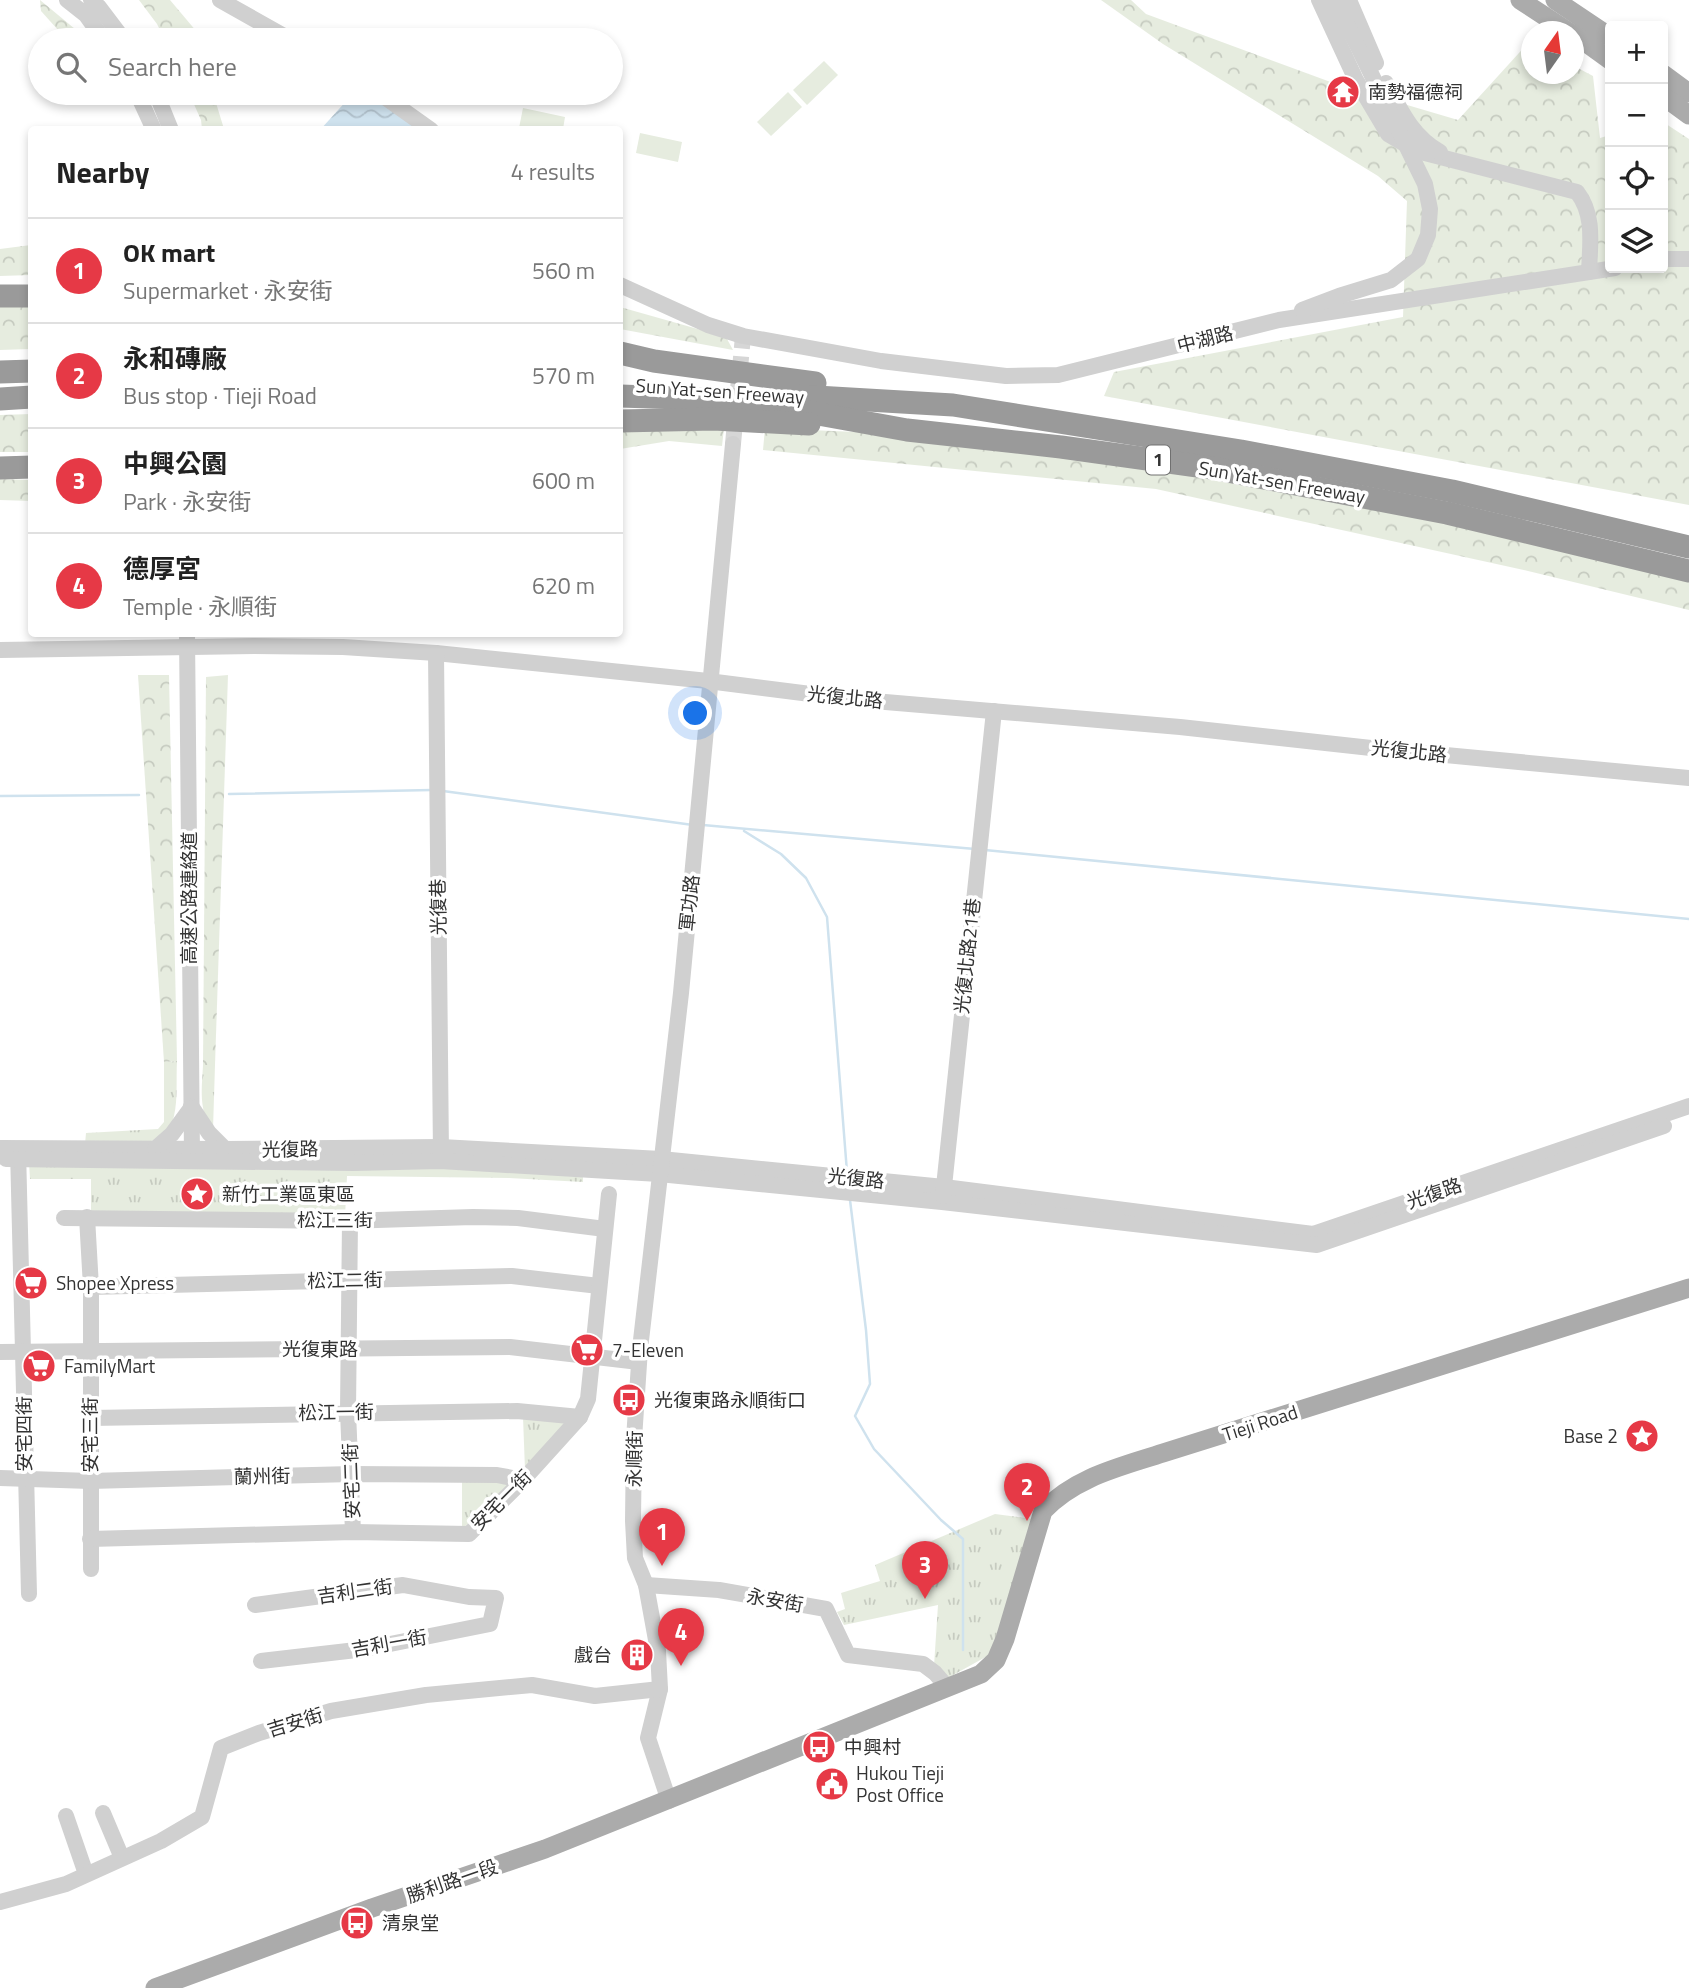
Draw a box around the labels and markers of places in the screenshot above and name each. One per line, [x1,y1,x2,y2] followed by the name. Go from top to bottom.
[1324,73,1362,111] temple icon: 南勢福德祠
[1368,77,1463,106] place label: 南勢福德祠
[178,1175,216,1213] place icon: 新竹工業區東區
[222,1179,355,1208] place label: 新竹工業區東區
[12,1264,50,1302] supermarket icon: Shopee Xpress
[56,1268,174,1297] place label: Shopee Xpress
[568,1331,606,1369] supermarket icon: 7-Eleven
[612,1335,684,1364] place label: 7-Eleven
[20,1347,58,1385] supermarket icon: FamilyMart
[64,1351,156,1380] place label: FamilyMart
[610,1381,648,1419] bus stop icon: 光復東路永順街口
[654,1385,806,1414] place label: 光復東路永順街口
[1623,1417,1661,1455] place icon: Base 2
[1564,1421,1618,1450] place label: Base 2
[1004,1463,1050,1521] pin: 2
[639,1508,685,1566] pin: 1
[902,1541,948,1599] pin: 3
[658,1608,704,1666] pin: 4
[618,1636,656,1674] building icon: 戲台
[574,1640,612,1669] place label: 戲台
[800,1728,838,1766] bus stop icon: 中興村
[844,1732,901,1761] place label: 中興村
[856,1758,944,1809] place label: Hukou Tieji Post Office
[813,1765,851,1803] public building icon: Hukou Tieji Post Office
[338,1904,376,1942] bus stop icon: 清泉堂
[382,1908,439,1937] place label: 清泉堂

